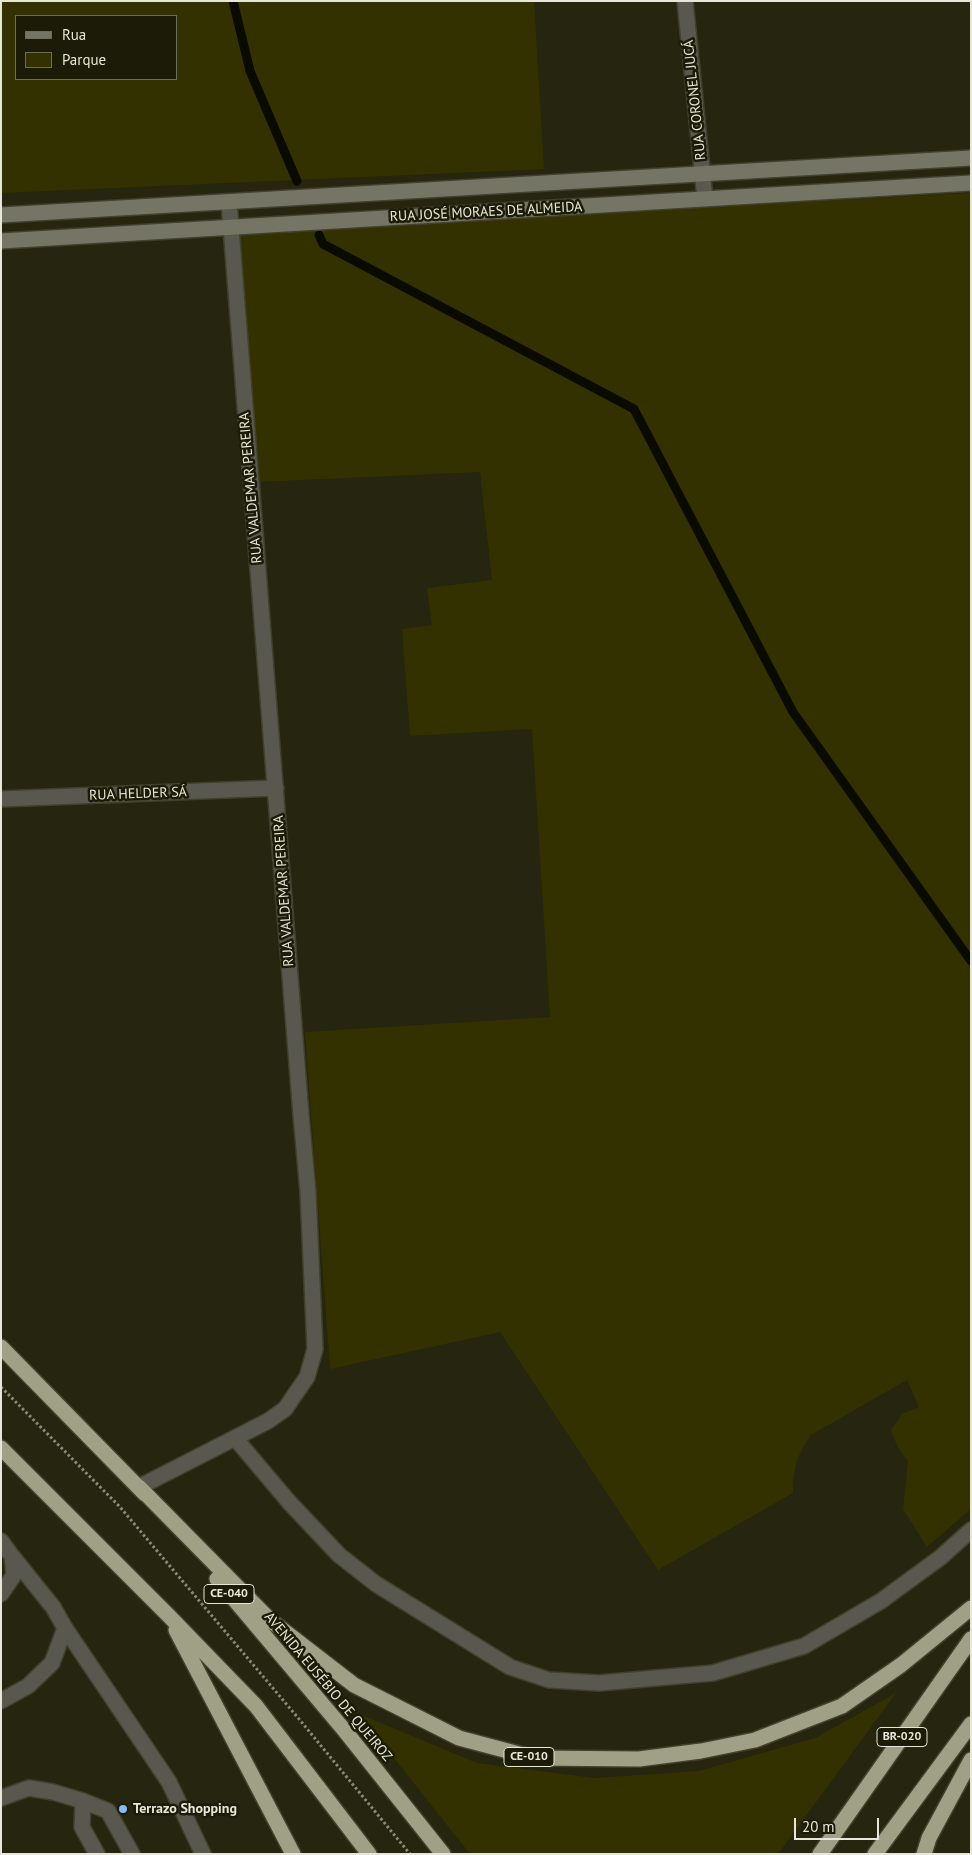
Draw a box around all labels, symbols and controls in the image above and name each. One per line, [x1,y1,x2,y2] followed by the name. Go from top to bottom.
[15,15,178,80] legend
[62,25,86,44] text: Rua
[680,39,710,161] street label: RUA CORONEL JUCÁ
[62,50,106,69] text: Parque
[389,199,583,225] street label: RUA JOSÉ MORAES DE ALMEIDA
[236,412,266,564] street label: RUA VALDEMAR PEREIRA
[89,784,187,804] street label: RUA HELDER SÁ
[270,815,298,967] street label: RUA VALDEMAR PEREIRA
[204,1585,254,1604] road number: CE-040
[261,1609,395,1765] street label: AVENIDA EUSÉBIO DE QUEIROZ
[877,1728,927,1746] road number: BR-020
[504,1748,554,1766] road number: CE-010
[133,1801,237,1817] place label: Terrazo Shopping
[117,1803,129,1815] marker: Terrazo Shopping
[797,1808,882,1840] scale bar
[802,1817,835,1836] text: 20 m

